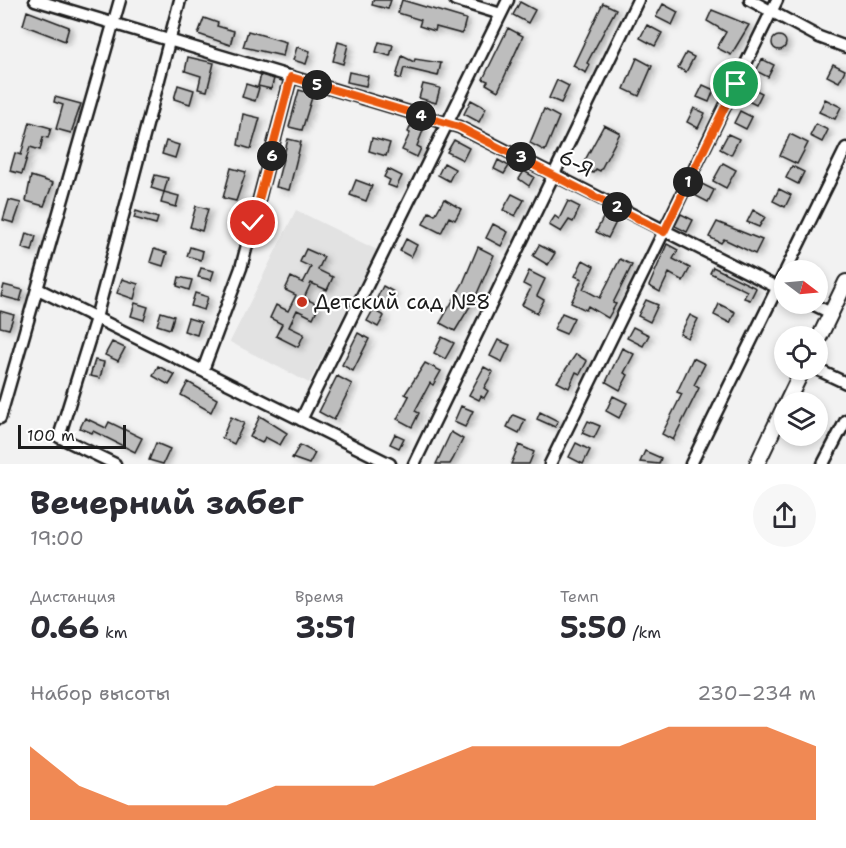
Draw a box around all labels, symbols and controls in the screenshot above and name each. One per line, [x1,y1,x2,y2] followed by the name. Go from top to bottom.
[710,58,761,109] pin
[719,67,752,100] icon: arrive
[302,70,332,100] pin: 5
[312,74,322,95] text: 5
[406,101,436,131] pin: 4
[415,105,427,126] text: 4
[257,141,287,171] pin: 6
[506,142,536,172] pin: 3
[554,142,598,184] street label: 6-Я
[266,145,278,166] text: 6
[515,146,527,167] text: 3
[673,167,703,197] pin: 1
[684,171,692,192] text: 1
[602,192,632,222] pin: 2
[611,196,623,217] text: 2
[227,197,278,248] pin
[236,206,269,239] icon: check
[774,260,828,314] north arrow
[774,260,828,446] map controls
[314,288,491,316] place label: Детский сад №8
[295,295,309,309] marker: Детский сад №8
[774,326,828,380] button: locate
[774,392,828,446] button: layers
[18,422,126,450] scale bar
[27,425,75,446] text: 100 m
[30,480,304,525] text: Вечерний забег
[753,484,816,547] button: share
[30,525,84,551] text: 19:00
[30,586,116,607] text: Дистанция
[295,586,344,607] text: Время
[560,586,599,607] text: Темп
[30,607,99,648] text: 0.66
[295,607,356,648] text: 3:51
[560,607,627,648] text: 5:50
[99,622,128,643] text: km
[627,622,661,643] text: /km
[30,680,170,706] text: Набор высоты
[697,680,816,706] text: 230–234 m

